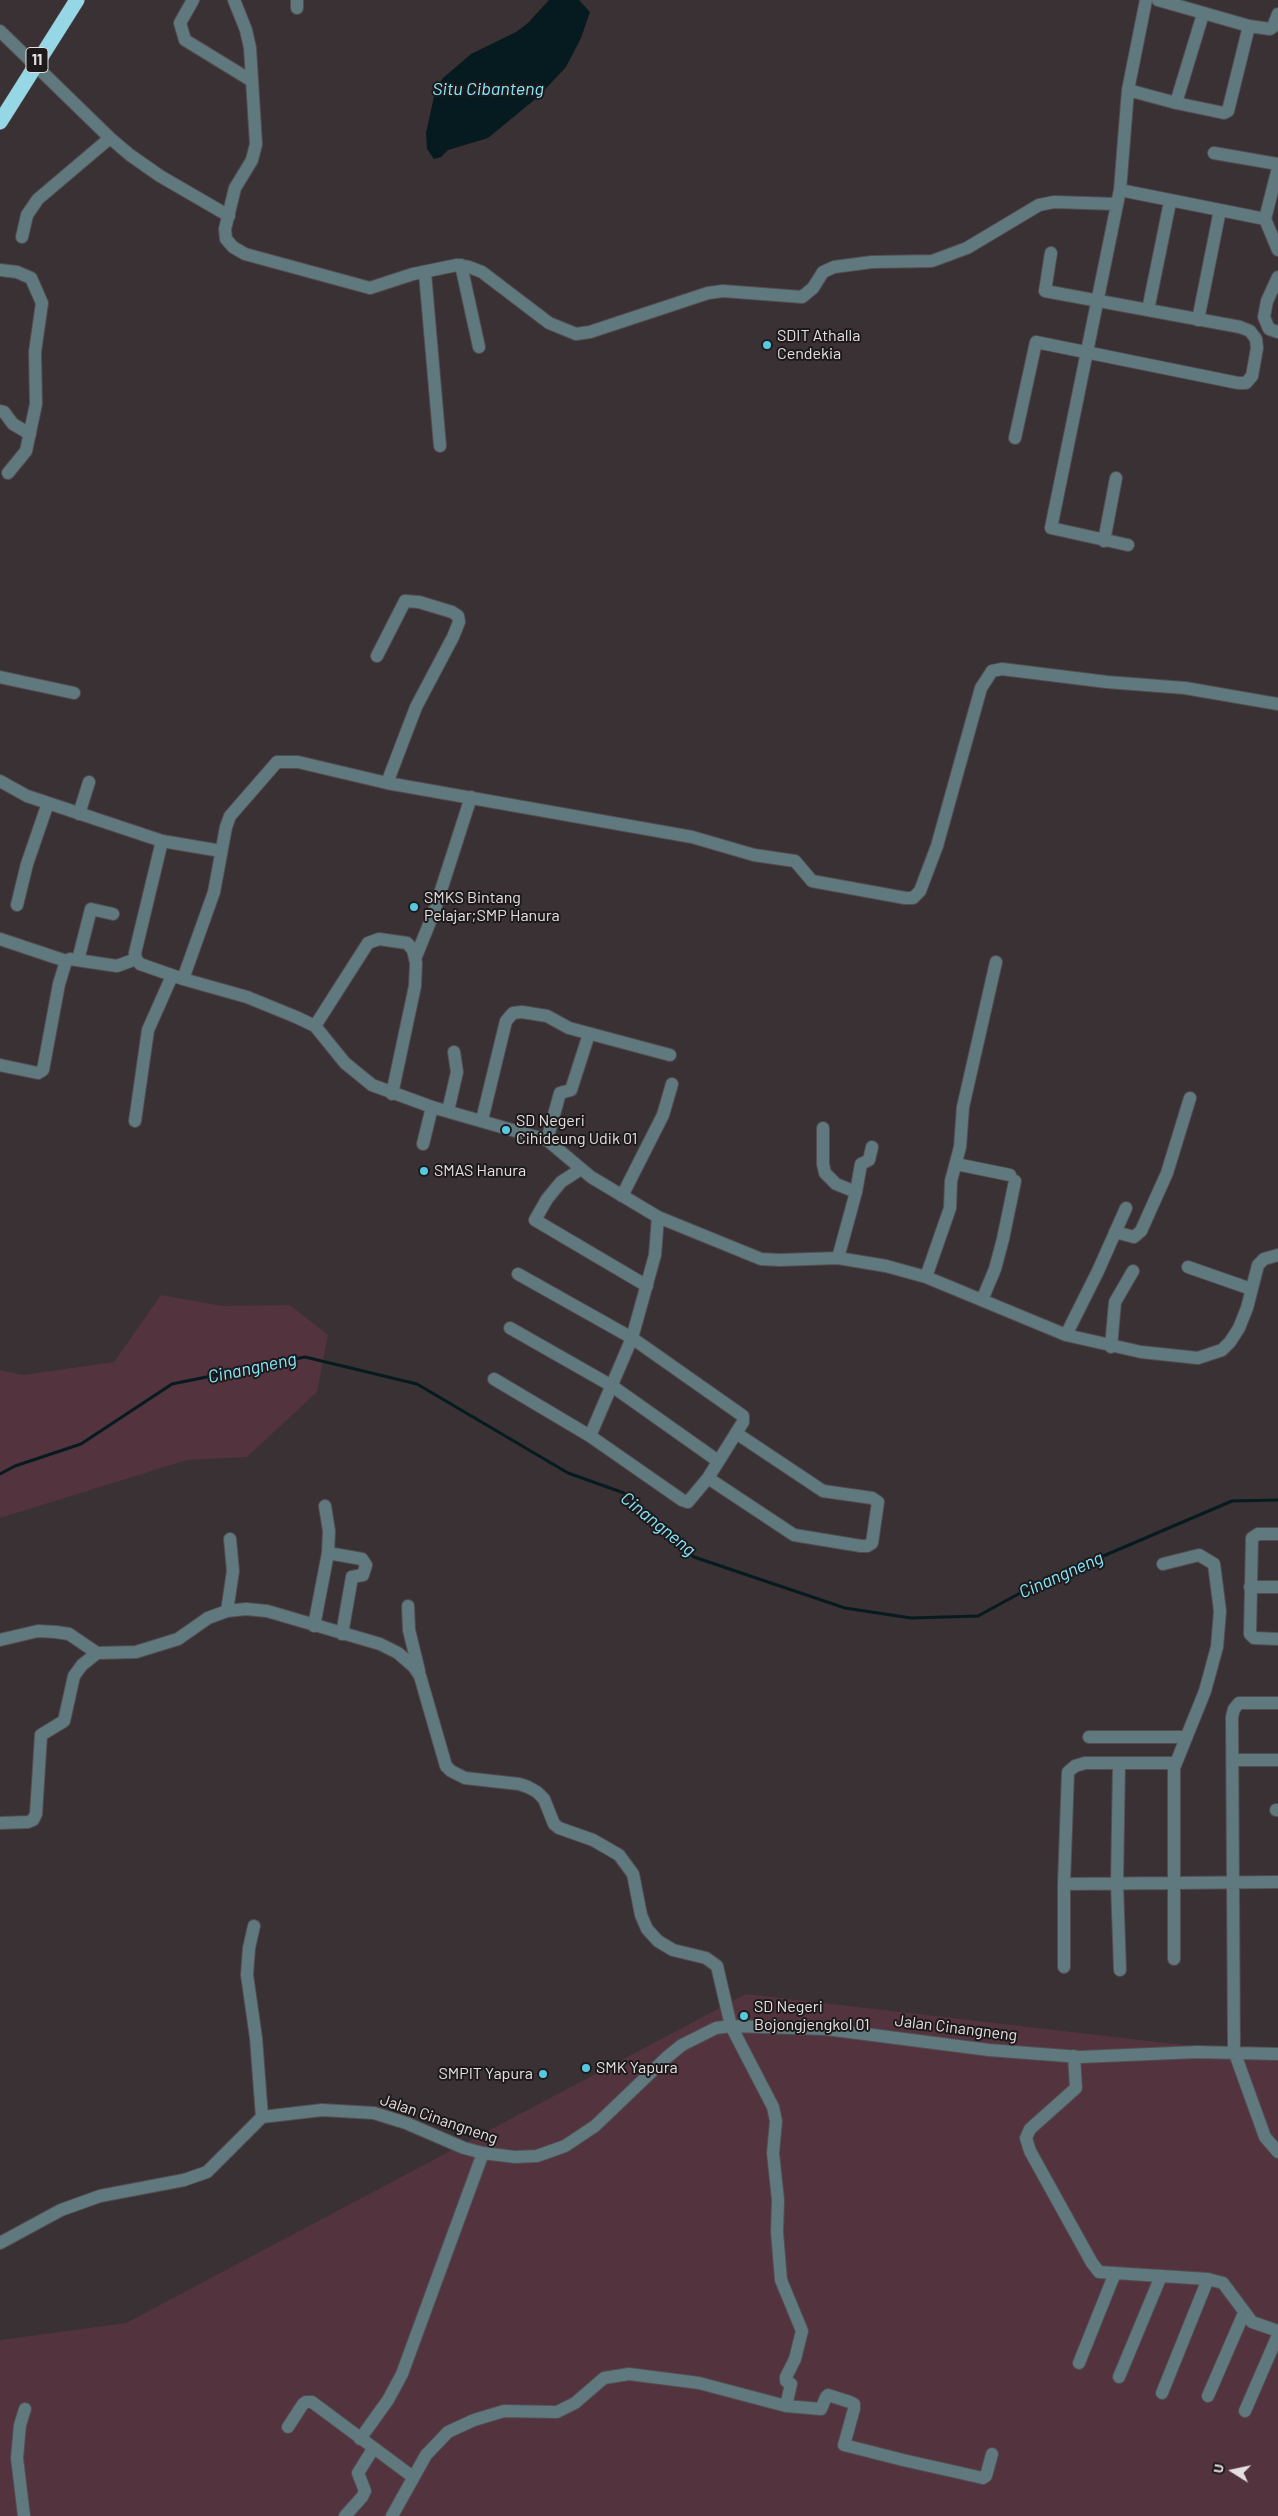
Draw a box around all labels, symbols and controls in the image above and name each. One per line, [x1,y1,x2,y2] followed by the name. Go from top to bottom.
[26,48,48,72] road number: 11
[432,78,544,100] water label: Situ Cibanteng
[777,326,860,364] place label: SDIT Athalla Cendekia
[761,339,773,351] marker: SDIT Athalla Cendekia
[424,888,560,926] place label: SMKS Bintang Pelajar;SMP Hanura
[408,901,420,913] marker: SMKS Bintang Pelajar;SMP Hanura
[516,1111,637,1149] place label: SD Negeri Cihideung Udik 01
[500,1124,512,1136] marker: SD Negeri Cihideung Udik 01
[434,1161,526,1181] place label: SMAS Hanura
[418,1165,430,1177] marker: SMAS Hanura
[206,1348,298,1388] water label: Cinangneng
[616,1487,700,1561] water label: Cinangneng
[1015,1547,1107,1603] water label: Cinangneng
[754,1997,870,2035] place label: SD Negeri Bojongjengkol 01
[738,2010,750,2022] marker: SD Negeri Bojongjengkol 01
[894,2011,1018,2045] street label: Jalan Cinangneng
[596,2058,678,2078] place label: SMK Yapura
[580,2062,592,2074] marker: SMK Yapura
[438,2064,533,2084] place label: SMPIT Yapura
[537,2068,549,2080] marker: SMPIT Yapura
[378,2090,500,2148] street label: Jalan Cinangneng
[1208,2446,1258,2496] north arrow
[1209,2462,1227,2474] text: U

